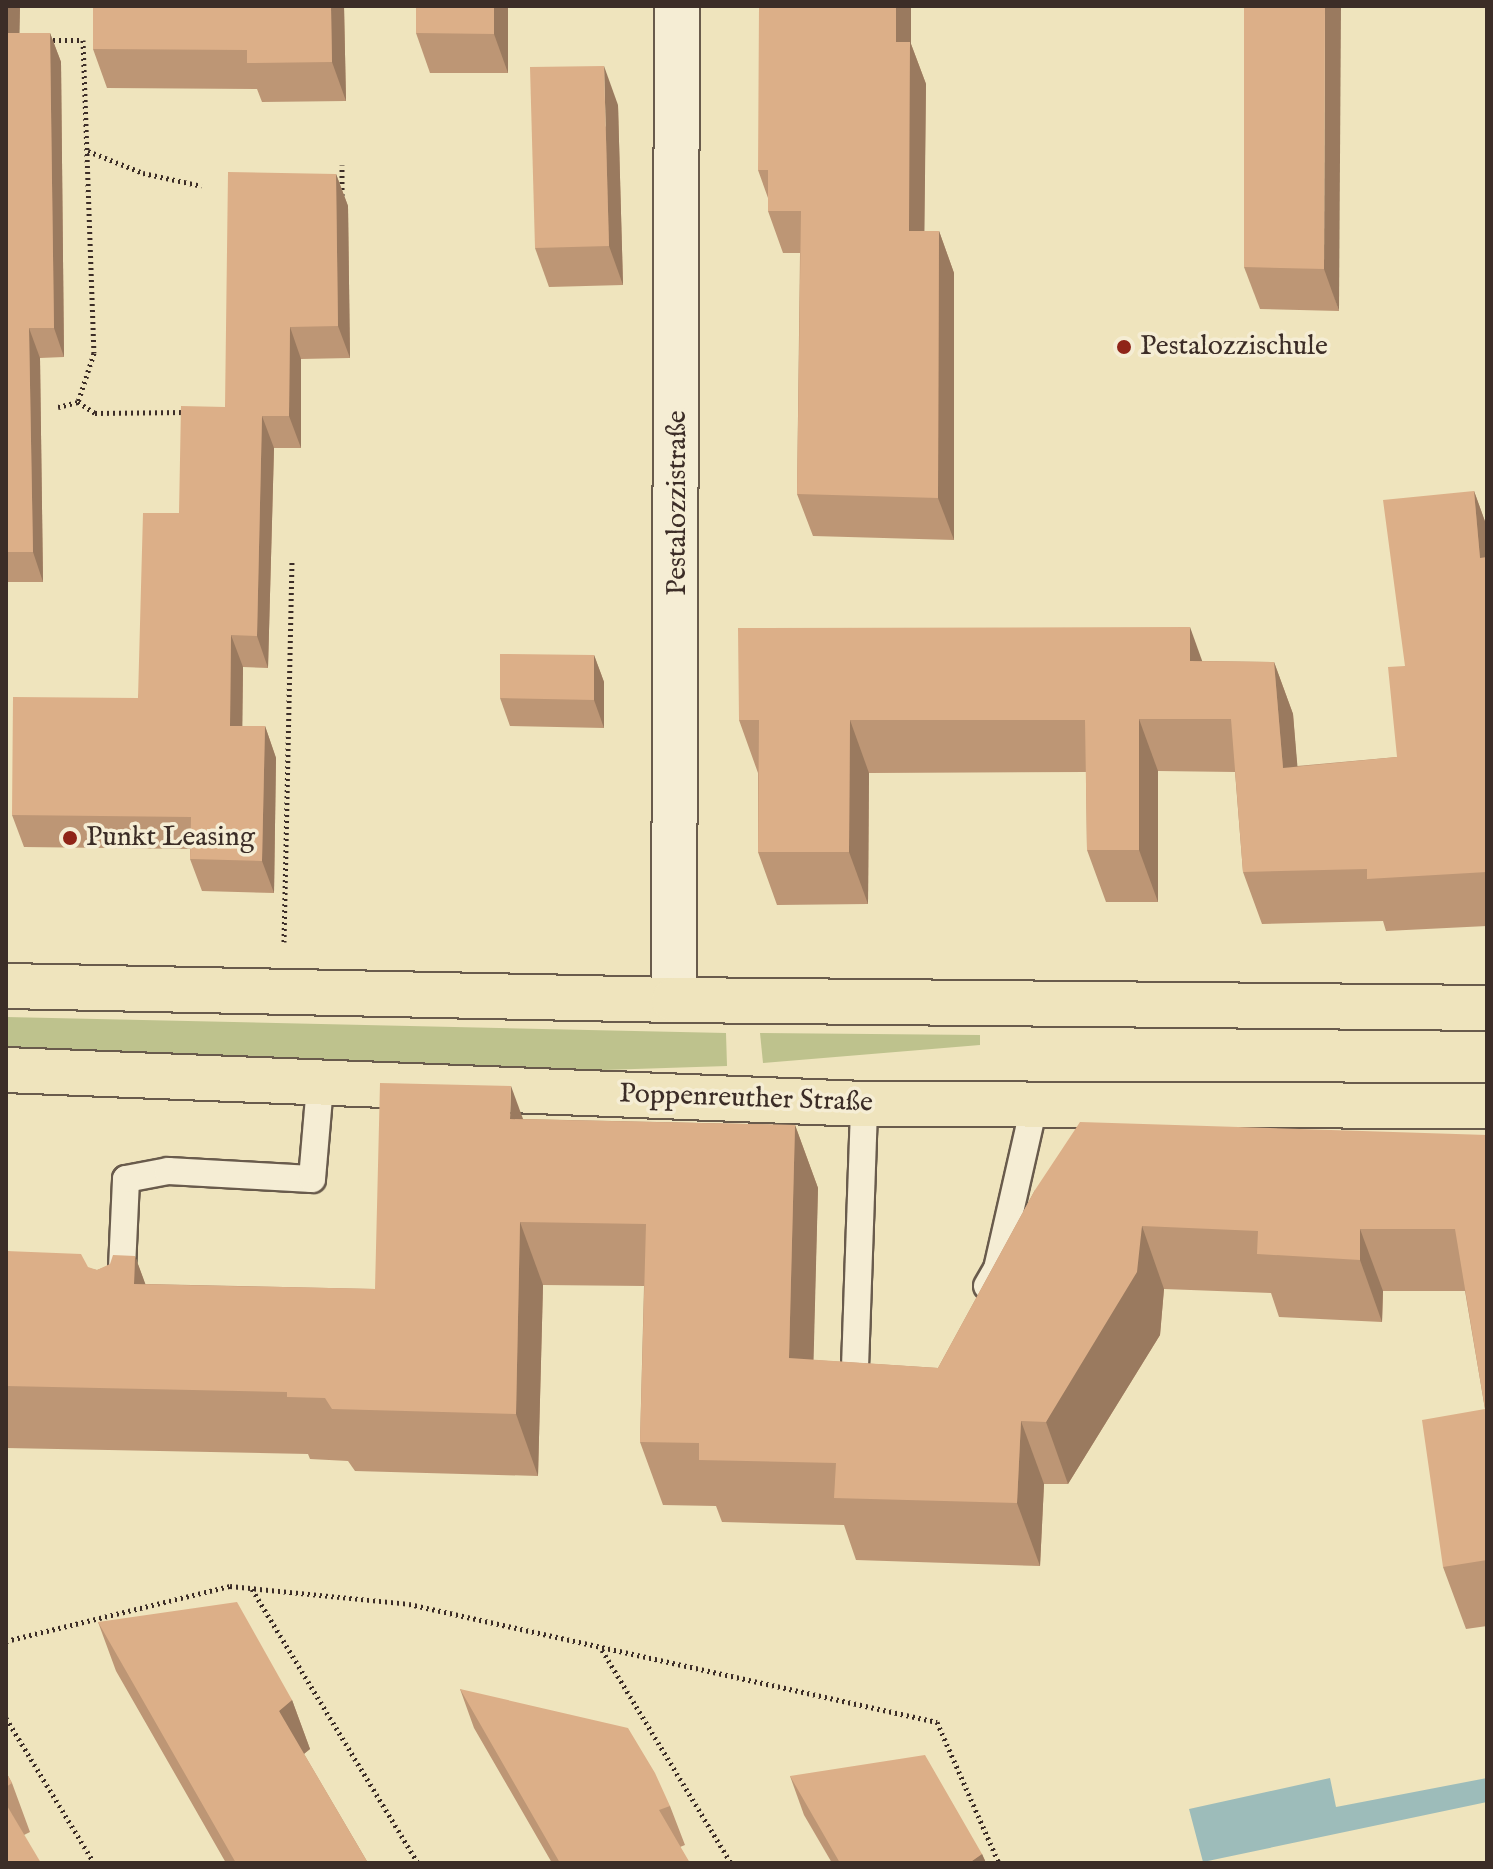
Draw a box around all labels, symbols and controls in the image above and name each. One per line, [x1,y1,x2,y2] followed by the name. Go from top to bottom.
[1140,330,1328,364] place label: Pestalozzischule
[1115,338,1133,356] marker: Pestalozzischule
[661,410,695,596] street label: Pestalozzistraße
[86,821,255,855] place label: Punkt Leasing
[61,829,79,847] marker: Punkt Leasing
[619,1078,873,1120] street label: Poppenreuther Straße

